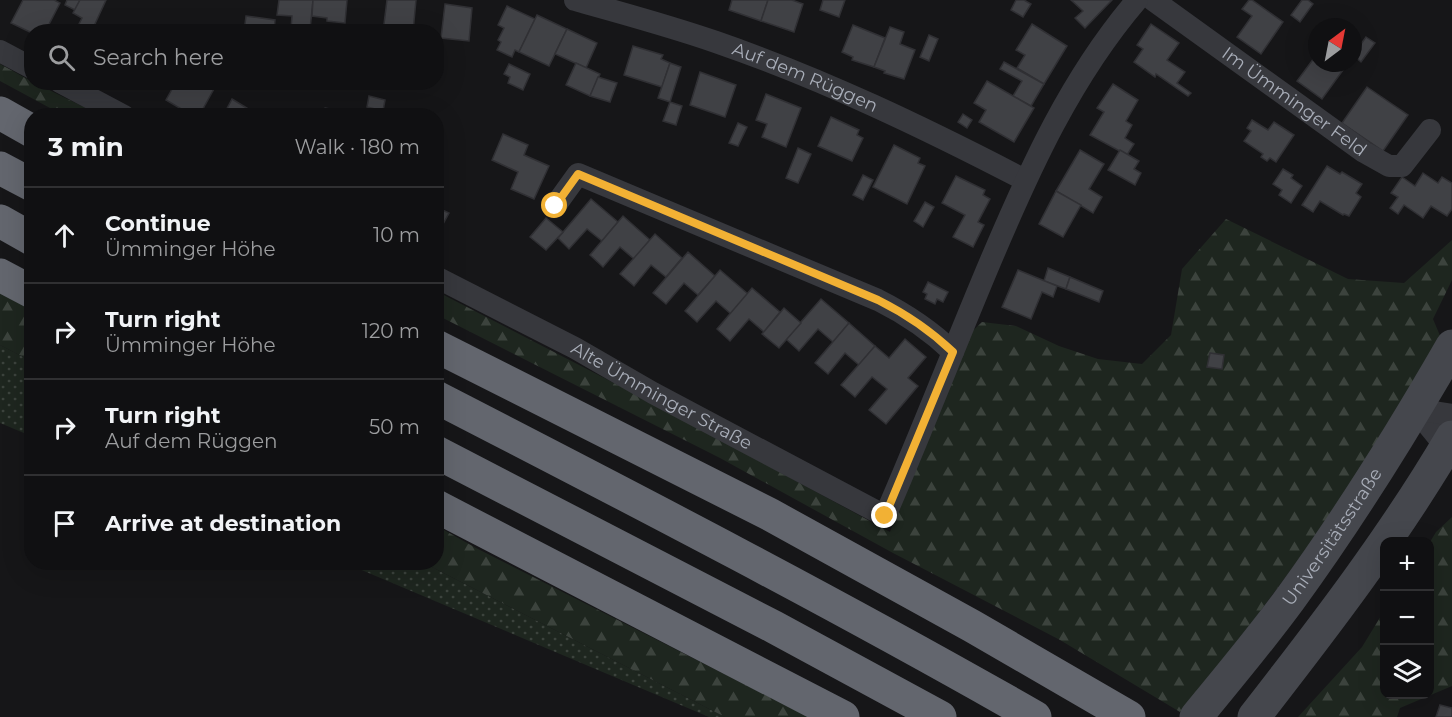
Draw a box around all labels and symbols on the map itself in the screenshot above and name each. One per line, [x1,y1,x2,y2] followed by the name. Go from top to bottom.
[1308,18,1362,72] north arrow
[729,38,881,117] street label: Auf dem Rüggen
[1218,42,1371,161] street label: Im Ümminger Feld
[541,192,567,218] route start
[567,337,756,455] street label: Alte Ümminger Straße
[1278,464,1387,610] street label: Universitätsstraße
[871,502,897,528] route end

